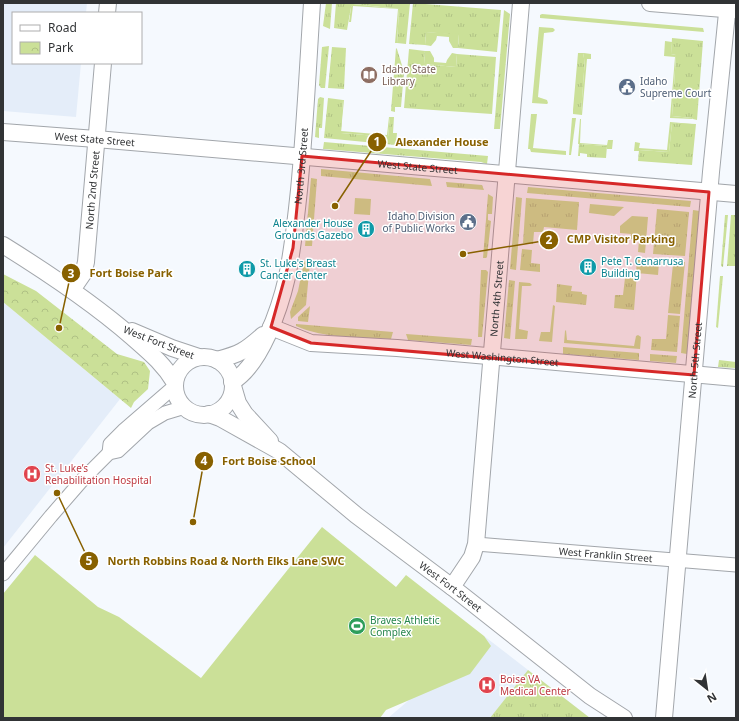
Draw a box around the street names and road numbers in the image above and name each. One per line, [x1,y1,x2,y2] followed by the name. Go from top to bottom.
[291,127,311,205] street label: North 3rd Street
[54,129,136,149] street label: West State Street
[82,150,103,230] street label: North 2nd Street
[377,156,459,177] street label: West State Street
[486,260,507,337] street label: North 4th Street
[685,321,705,399] street label: North 5th Street
[121,322,197,362] street label: West Fort Street
[446,345,560,369] street label: West Washington Street
[558,544,653,565] street label: West Franklin Street
[416,558,485,615] street label: West Fort Street

